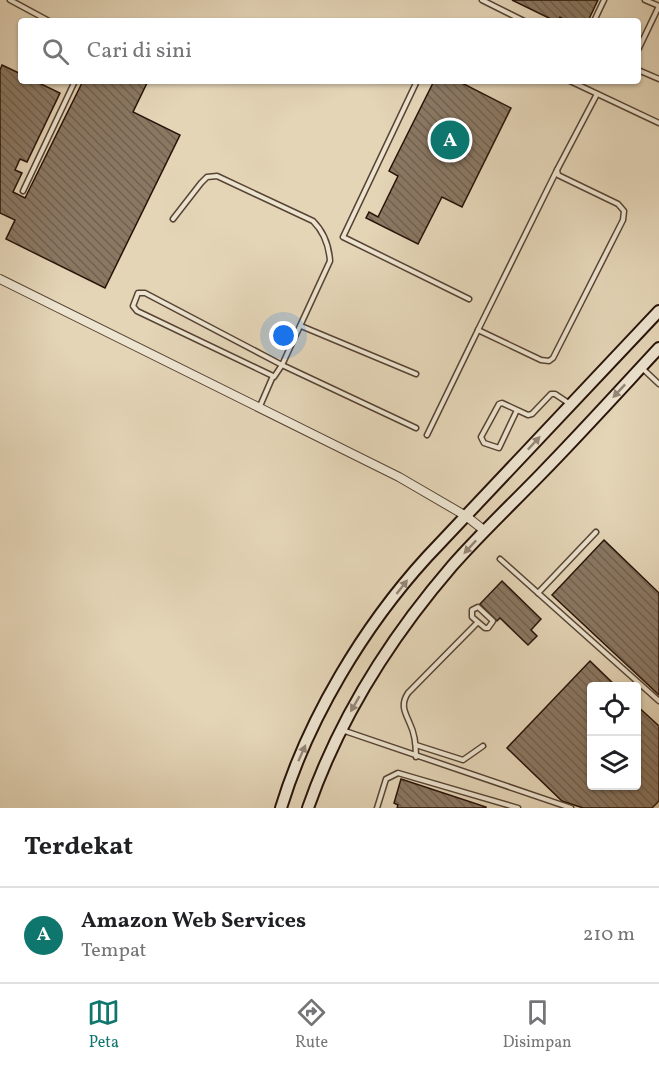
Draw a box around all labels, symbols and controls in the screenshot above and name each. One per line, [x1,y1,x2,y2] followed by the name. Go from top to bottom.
[18,18,641,84] search box
[39,35,72,68] icon: search
[87,36,192,67] text: Cari di sini
[430,118,470,162] pin: A
[269,321,298,350] your location
[612,383,626,398] one-way arrow
[527,436,541,451] one-way arrow
[463,539,477,554] one-way arrow
[395,579,407,594] one-way arrow
[587,682,641,790] map controls
[587,682,641,736] button: locate
[350,696,361,712] one-way arrow
[587,736,641,790] button: layers
[297,744,307,762] one-way arrow
[24,829,133,865] text: Terdekat
[81,906,306,937] text: Amazon Web Services
[36,921,51,949] text: A
[583,921,635,949] text: 210 m
[81,937,147,965] text: Tempat
[87,996,120,1054] tab: Peta
[295,996,328,1054] tab: Rute
[503,996,572,1054] tab: Disimpan

